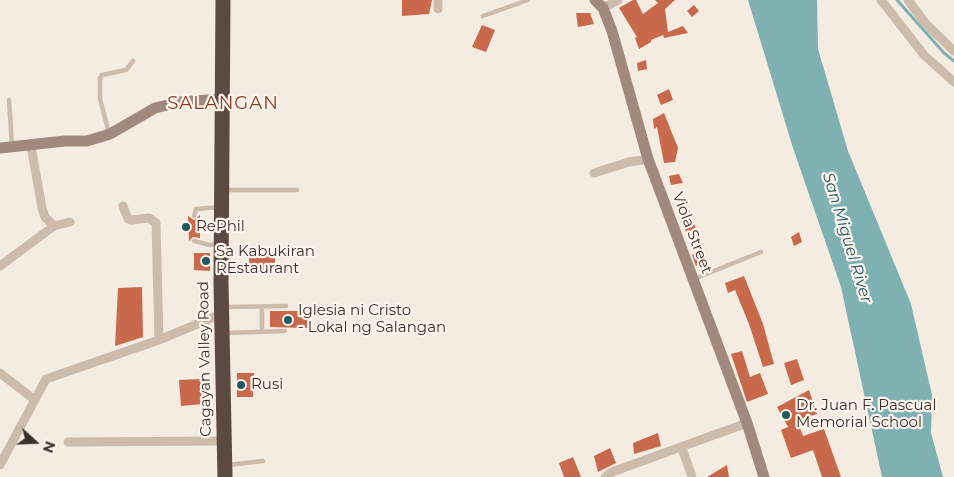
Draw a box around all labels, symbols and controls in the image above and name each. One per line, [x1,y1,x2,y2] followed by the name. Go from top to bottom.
[166,93,280,115] district label: SALANGAN
[818,170,876,306] water label: San Miguel River
[668,190,716,276] street label: Viola Street
[196,218,245,236] place label: RePhil
[180,221,192,233] marker: RePhil
[216,243,315,278] place label: Sa Kabukiran REstaurant
[200,255,212,267] marker: Sa Kabukiran REstaurant
[195,281,215,437] street label: Cagayan Valley Road
[298,302,446,337] place label: Iglesia ni Cristo - Lokal ng Salangan
[282,314,294,326] marker: Iglesia ni Cristo - Lokal ng Salangan
[251,376,283,394] place label: Rusi
[235,379,247,391] marker: Rusi
[796,397,936,432] place label: Dr. Juan F. Pascual Memorial School
[780,409,792,421] marker: Dr. Juan F. Pascual Memorial School
[10,417,60,467] north arrow
[39,439,59,456] text: N

